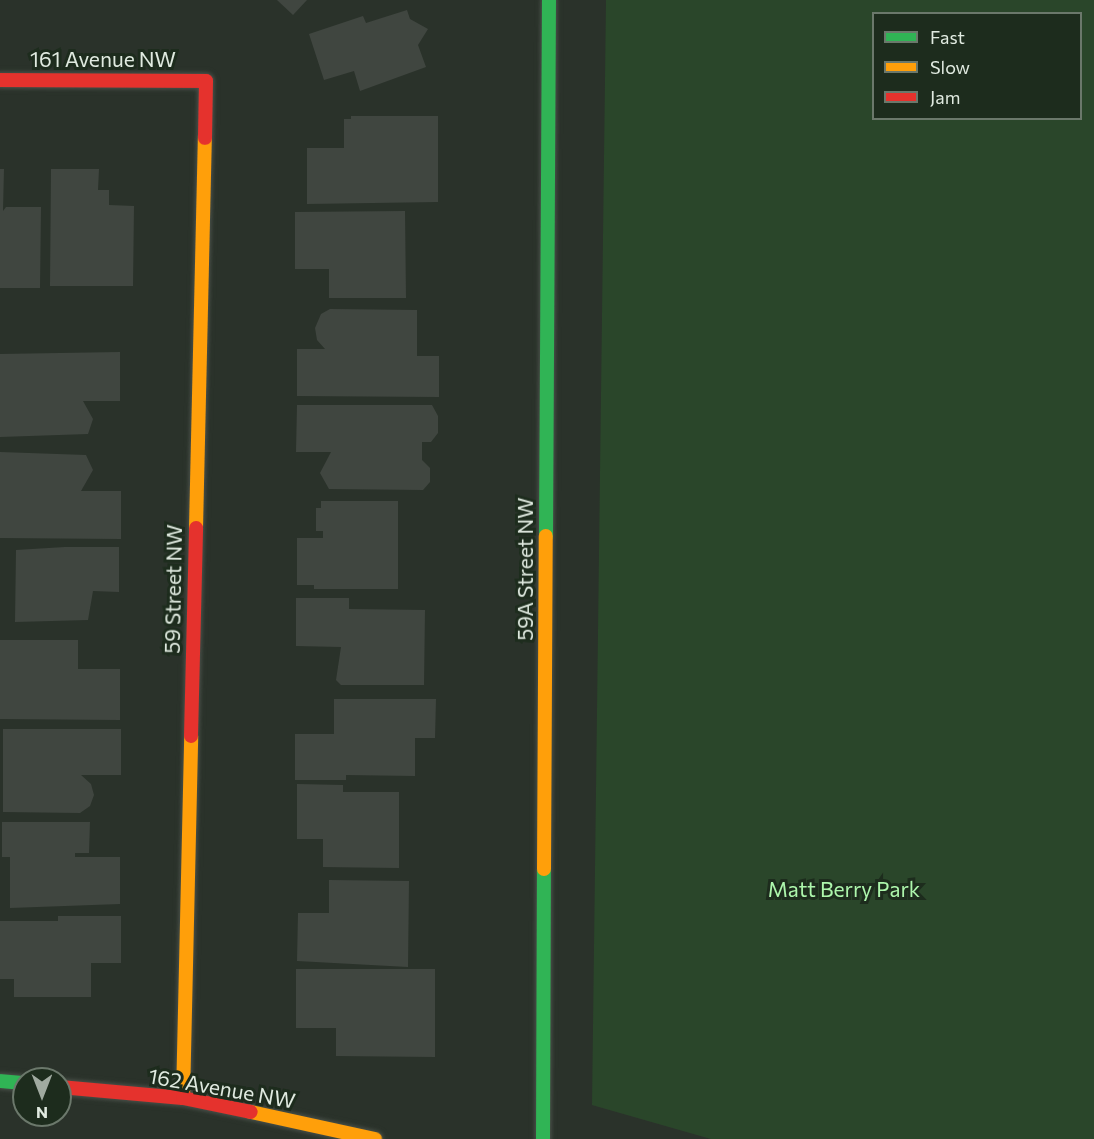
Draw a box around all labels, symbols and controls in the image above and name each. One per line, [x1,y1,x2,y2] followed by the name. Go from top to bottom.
[872,12,1082,120] legend
[930,26,965,48] text: Fast
[30,46,176,72] street label: 161 Avenue NW
[930,56,970,78] text: Slow
[930,86,960,108] text: Jam
[512,497,538,641] street label: 59A Street NW
[159,524,187,654] street label: 59 Street NW
[768,876,920,902] park label: Matt Berry Park
[147,1063,297,1113] street label: 162 Avenue NW
[12,1067,72,1127] north arrow
[36,1104,48,1123] text: N

